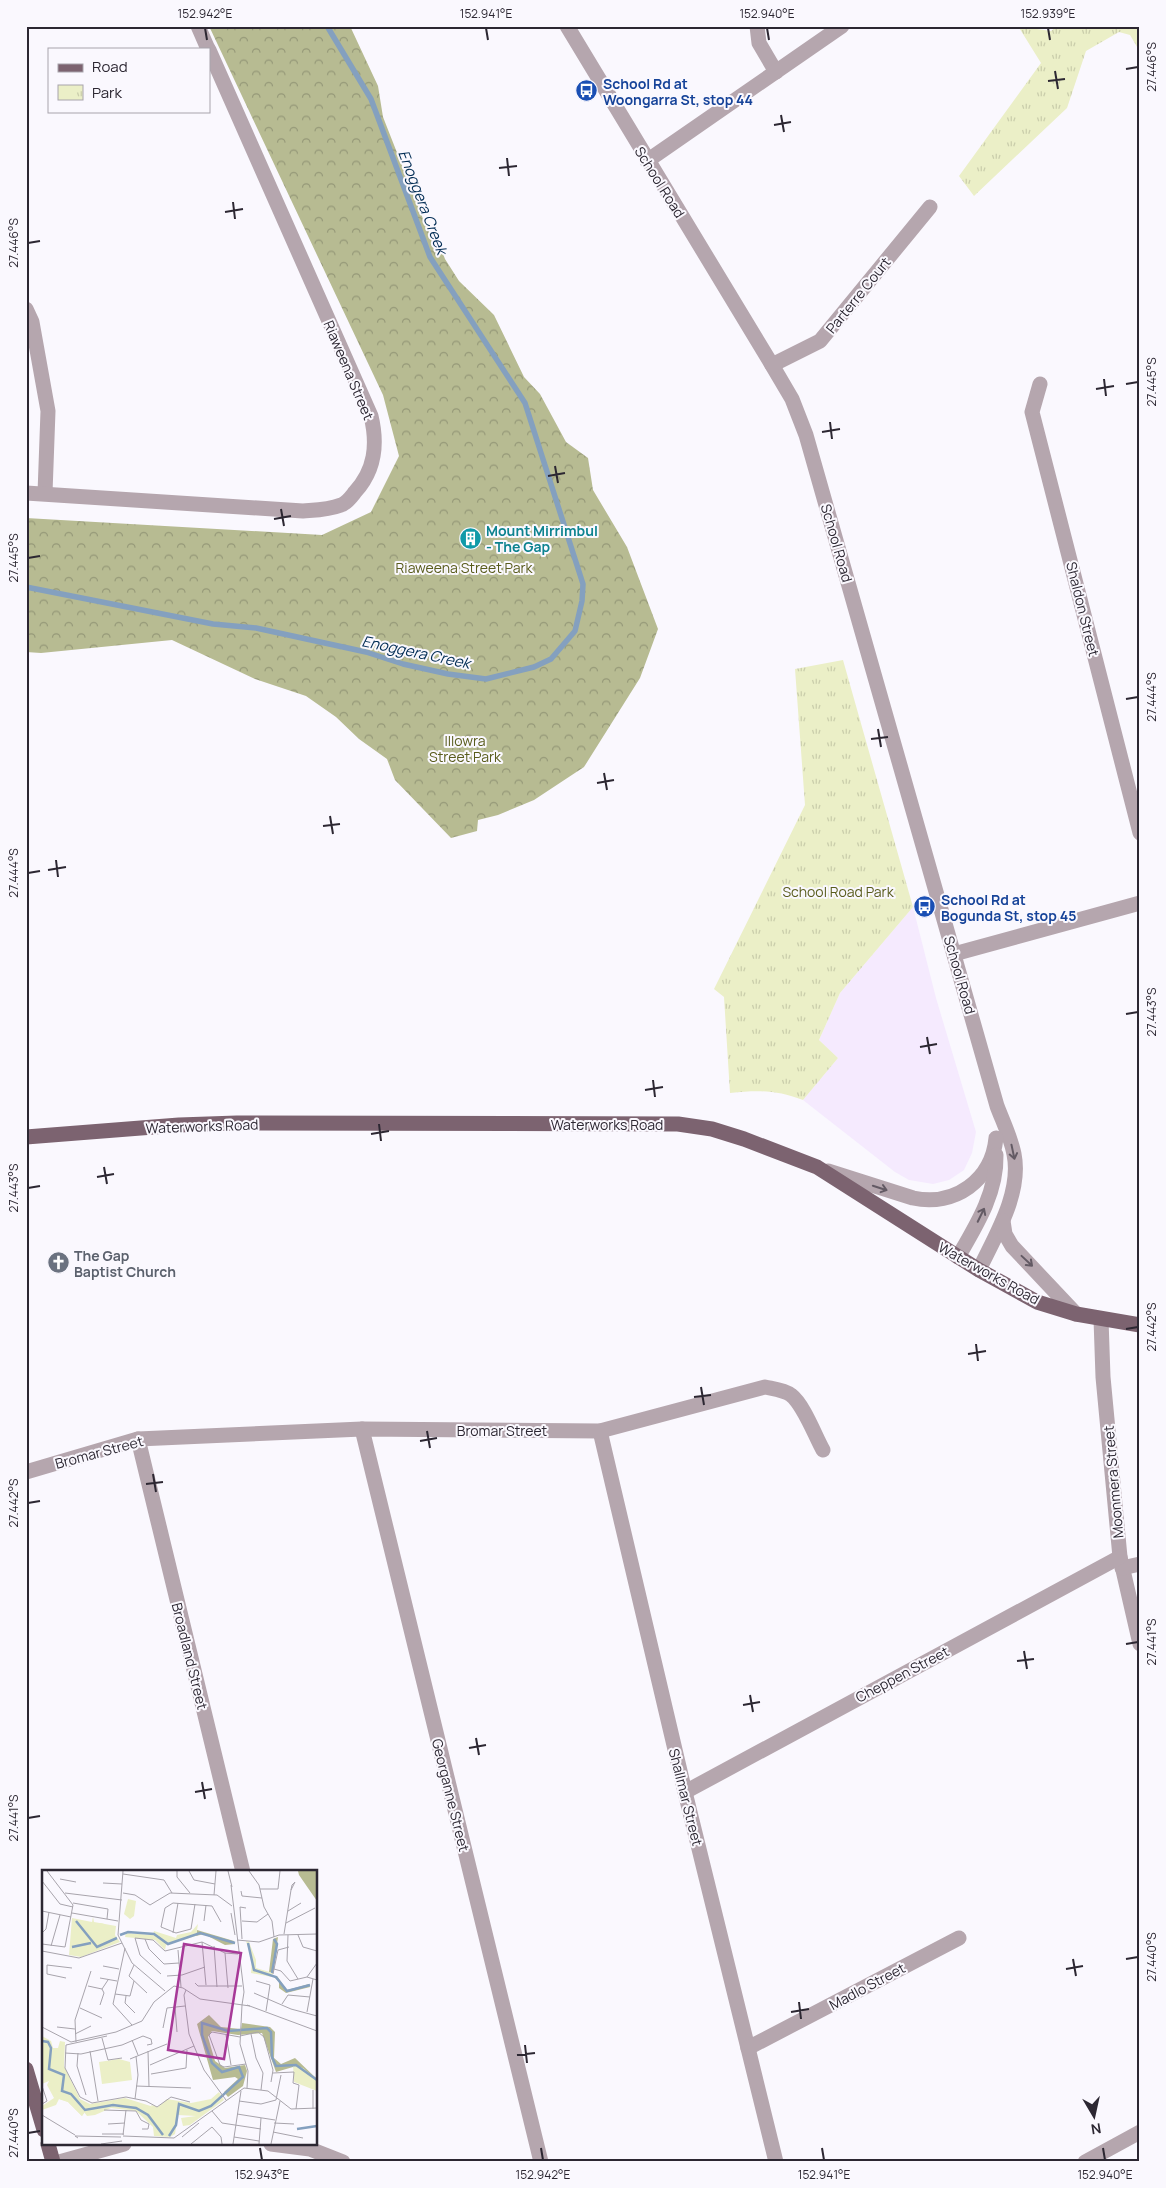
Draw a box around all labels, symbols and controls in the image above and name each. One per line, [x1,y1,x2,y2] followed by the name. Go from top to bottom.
[178,5,233,22] text: 152.942°E
[460,5,512,22] text: 152.941°E
[739,5,795,22] text: 152.940°E
[1021,5,1076,22] text: 152.939°E
[1143,42,1160,92] text: 27.446°S
[48,48,210,112] legend
[92,56,128,77] text: Road
[603,74,753,109] place label: School Rd at Woongarra St, stop 44
[575,79,599,103] bus stop icon: School Rd at Woongarra St, stop 44
[92,82,122,103] text: Park
[631,143,689,221] street label: School Road
[393,147,453,260] water label: Enoggera Creek
[5,218,22,268] text: 27.446°S
[821,253,895,337] street label: Parterre Court
[320,317,379,423] street label: Riaweena Street
[1143,357,1160,407] text: 27.445°S
[817,502,857,584] street label: School Road
[486,521,598,556] place label: Mount Mirrimbul - The Gap
[458,526,482,550] building icon: Mount Mirrimbul - The Gap
[5,533,22,583] text: 27.445°S
[396,558,534,577] park label: Riaweena Street Park
[1062,560,1104,659] street label: Shaldon Street
[360,630,475,674] water label: Enoggera Creek
[1143,672,1160,722] text: 27.444°S
[429,731,502,766] park label: Illowra Street Park
[5,848,22,898] text: 27.444°S
[782,882,895,901] park label: School Road Park
[941,890,1076,925] place label: School Rd at Bogunda St, stop 45
[913,895,937,919] bus stop icon: School Rd at Bogunda St, stop 45
[940,934,980,1016] street label: School Road
[1143,988,1160,1036] text: 27.443°S
[145,1115,259,1137] street label: Waterworks Road
[551,1115,663,1134] street label: Waterworks Road
[1009,1144,1018,1160] one-way arrow
[5,1164,22,1212] text: 27.443°S
[871,1183,887,1193] one-way arrow
[976,1207,986,1222] one-way arrow
[935,1237,1043,1309] street label: Waterworks Road
[74,1246,176,1281] place label: The Gap Baptist Church
[46,1251,70,1275] church icon: The Gap Baptist Church
[1020,1255,1033,1267] one-way arrow
[1143,1302,1160,1352] text: 27.442°S
[457,1421,548,1440] street label: Bromar Street
[1099,1424,1127,1539] street label: Moonmera Street
[53,1431,145,1473] street label: Bromar Street
[5,1478,22,1528] text: 27.442°S
[168,1601,213,1712] street label: Broadland Street
[1143,1619,1160,1665] text: 27.441°S
[852,1641,952,1707] street label: Cheppen Street
[428,1736,474,1854] street label: Georganne Street
[665,1746,707,1848] street label: Shallmar Street
[5,1795,22,1841] text: 27.441°S
[42,1870,318,2146] inset map
[1143,1932,1160,1982] text: 27.440°S
[826,1958,909,2014] street label: Madlo Street
[1068,2090,1118,2140] north arrow
[5,2108,22,2158] text: 27.440°S
[1090,2119,1103,2140] text: N
[235,2166,289,2183] text: 152.943°E
[516,2166,571,2183] text: 152.942°E
[798,2166,850,2183] text: 152.941°E
[1077,2166,1133,2183] text: 152.940°E

